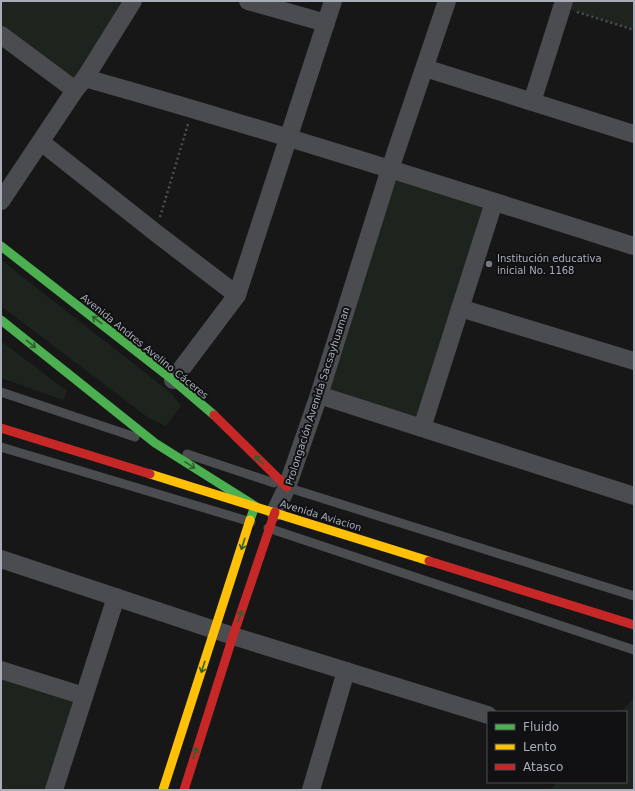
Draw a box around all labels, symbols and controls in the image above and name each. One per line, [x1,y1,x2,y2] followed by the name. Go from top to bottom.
[497,253,602,276] place label: Institución educativa inicial No. 1168
[484,259,494,269] marker: Institución educativa inicial No. 1168
[79,292,211,401] street label: Avenida Andres Avelino Cáceres
[283,306,352,487] street label: Prolongación Avenida Sacsayhuaman
[91,316,102,325] one-way arrow
[26,340,37,349] one-way arrow
[254,455,264,464] one-way arrow
[184,462,196,470] one-way arrow
[279,498,363,533] street label: Avenida Aviacion
[239,537,246,550] one-way arrow
[237,609,244,622] one-way arrow
[199,661,206,674] one-way arrow
[487,711,627,783] legend
[523,720,559,734] text: Fluido
[523,740,557,754] text: Lento
[192,747,200,759] one-way arrow
[523,760,563,774] text: Atasco

